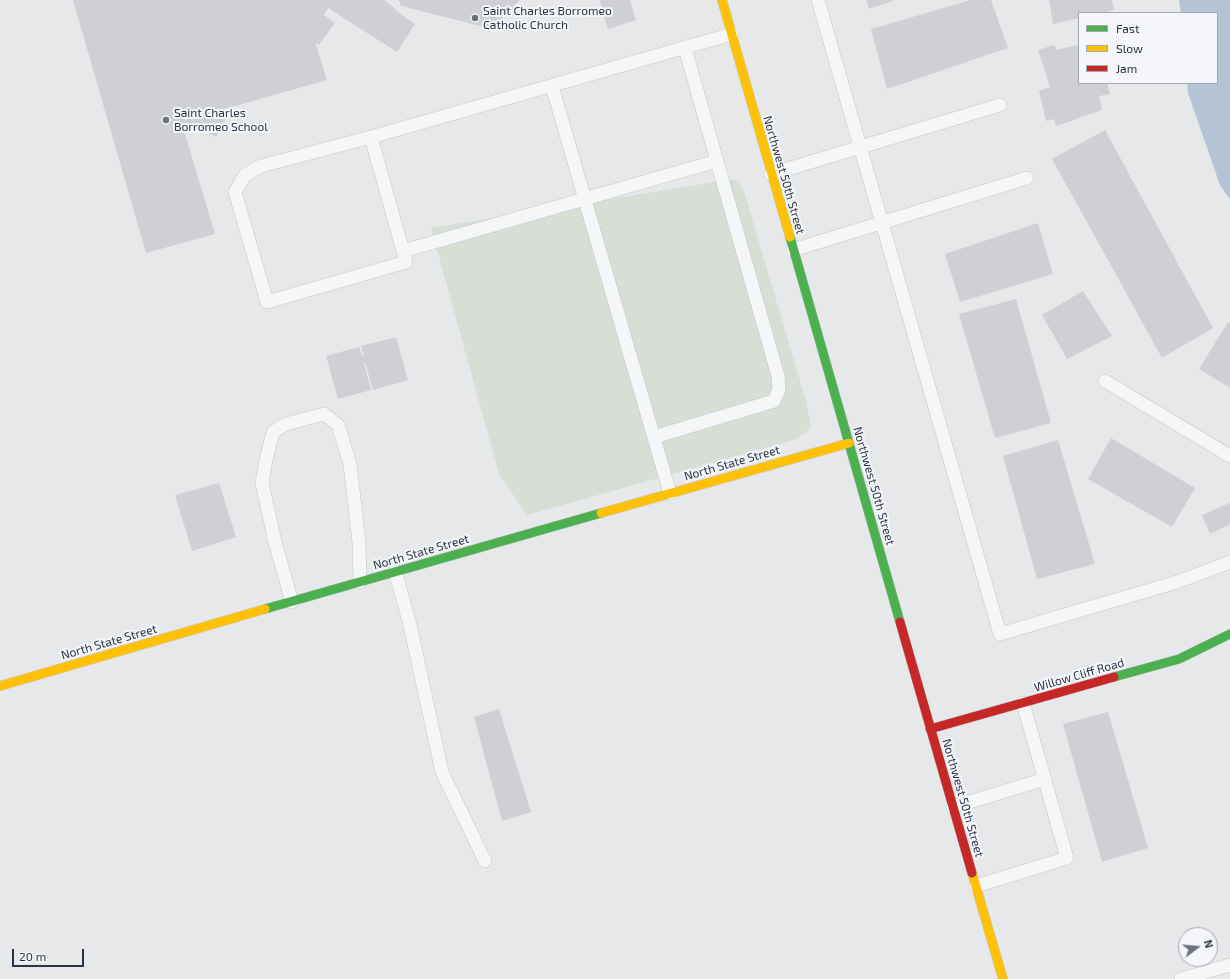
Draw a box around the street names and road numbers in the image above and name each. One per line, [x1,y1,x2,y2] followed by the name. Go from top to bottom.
[760,114,808,236] street label: Northwest 50th Street
[850,425,898,547] street label: Northwest 50th Street
[682,442,782,484] street label: North State Street
[371,531,471,573] street label: North State Street
[59,621,159,663] street label: North State Street
[1032,655,1126,695] street label: Willow Cliff Road
[939,737,987,859] street label: Northwest 50th Street

